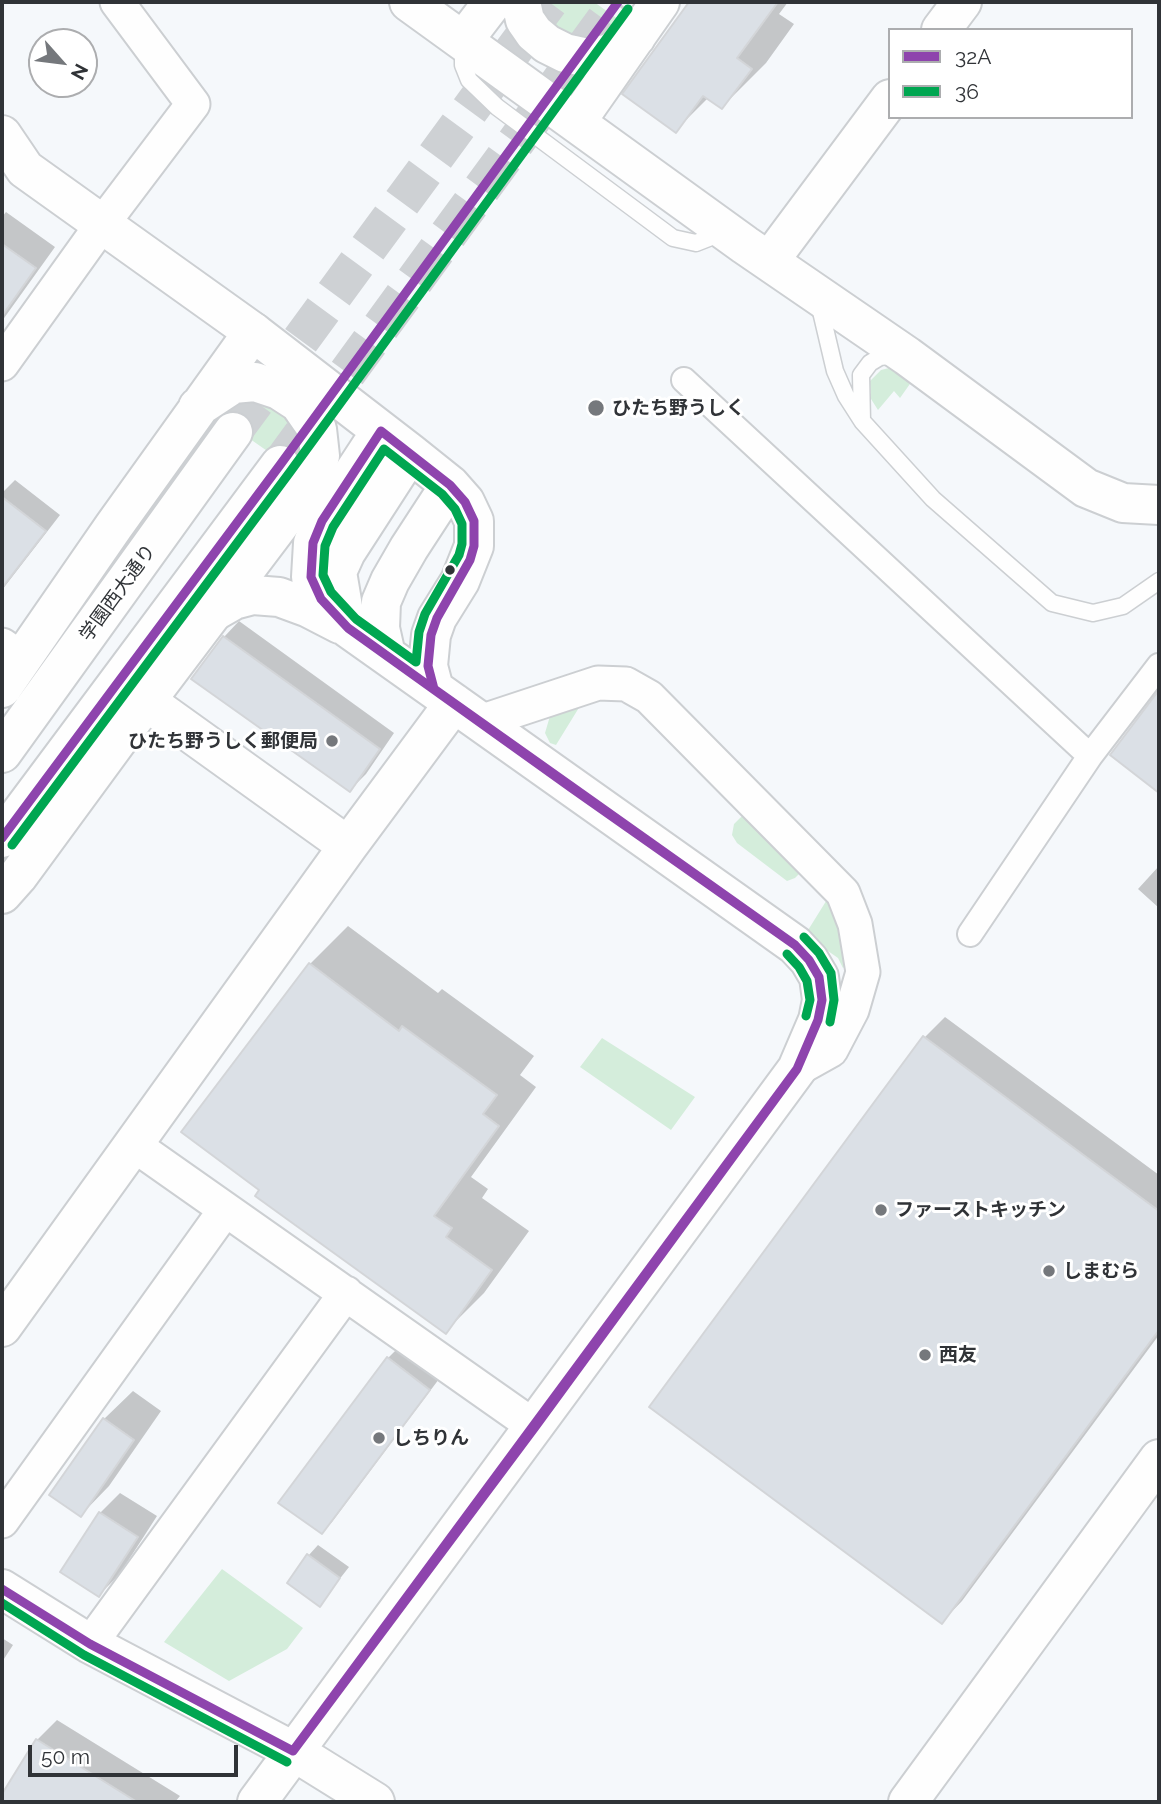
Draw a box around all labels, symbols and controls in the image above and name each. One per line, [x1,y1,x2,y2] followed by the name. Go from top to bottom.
[28,28,98,98] north arrow
[888,28,1133,119] legend
[955,44,991,69] text: 32A
[67,60,93,83] text: N
[955,79,979,104] text: 36
[612,397,745,419] place label: ひたち野うしく
[586,398,606,418] marker: ひたち野うしく
[75,540,161,646] street label: 学園西大通り
[443,563,457,577] unlabelled marker
[128,730,318,752] place label: ひたち野うしく郵便局
[324,733,340,749] marker: ひたち野うしく郵便局
[895,1199,1066,1221] place label: ファーストキッチン
[873,1202,889,1218] marker: ファーストキッチン
[1063,1260,1139,1282] place label: しまむら
[1041,1263,1057,1279] marker: しまむら
[939,1344,977,1366] place label: 西友
[917,1347,933,1363] marker: 西友
[393,1427,469,1449] place label: しちりん
[371,1430,387,1446] marker: しちりん
[32,1730,242,1774] scale bar
[41,1744,90,1769] text: 50 m

